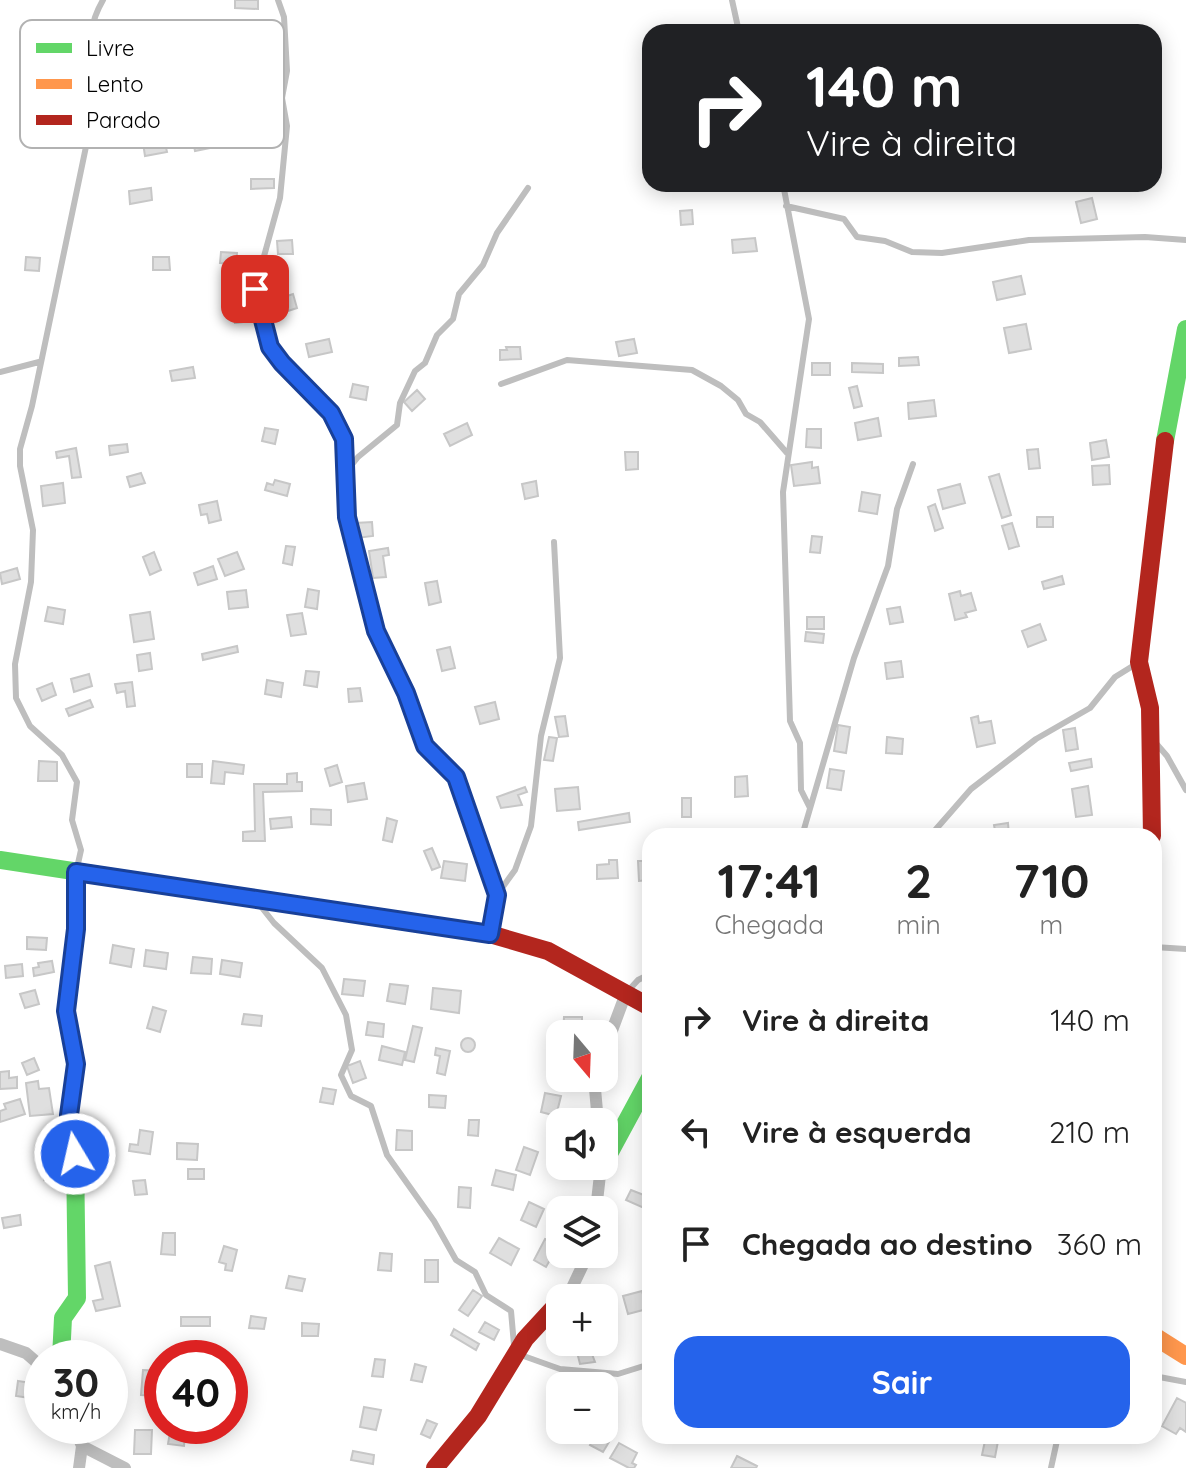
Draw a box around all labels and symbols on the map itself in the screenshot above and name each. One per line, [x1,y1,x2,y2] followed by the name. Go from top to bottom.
[20,20,284,148] legend
[86,34,134,62] text: Livre
[86,70,144,98] text: Lento
[86,106,161,134] text: Parado
[221,255,289,323] pin
[546,1020,618,1092] north arrow
[33,1112,117,1196] position arrow
[144,1340,248,1444] speed limit sign: 40

